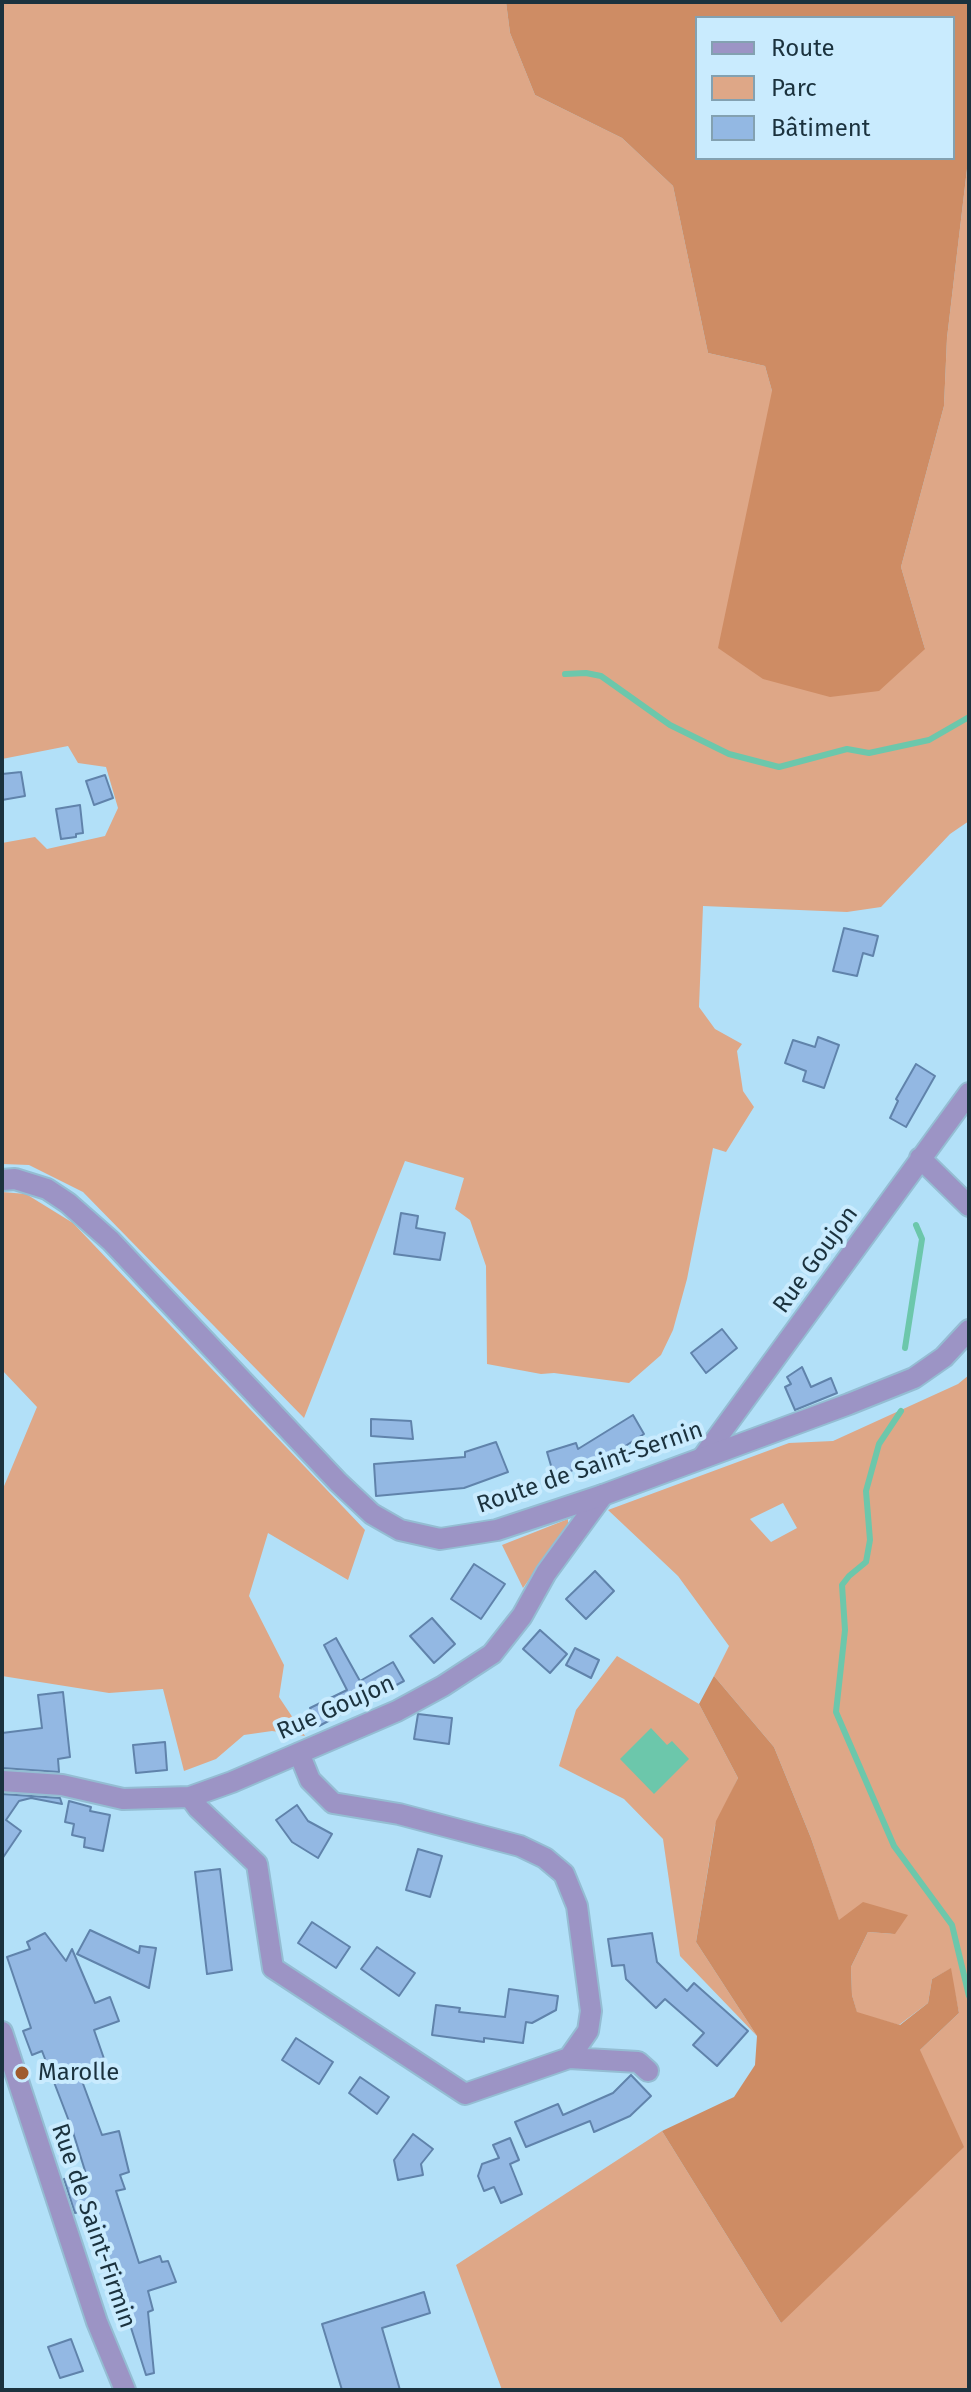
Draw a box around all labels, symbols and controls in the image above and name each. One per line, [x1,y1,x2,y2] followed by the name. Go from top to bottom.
[695,16,955,160] legend
[771,34,835,62] text: Route
[771,74,817,102] text: Parc
[771,114,870,142] text: Bâtiment
[767,1201,865,1319] street label: Rue Goujon
[473,1416,707,1520] street label: Route de Saint-Sernin
[273,1669,399,1747] street label: Rue Goujon
[38,2059,119,2087] place label: Marolle
[13,2064,31,2082] marker: Marolle
[44,2120,142,2332] street label: Rue de Saint-Firmin

